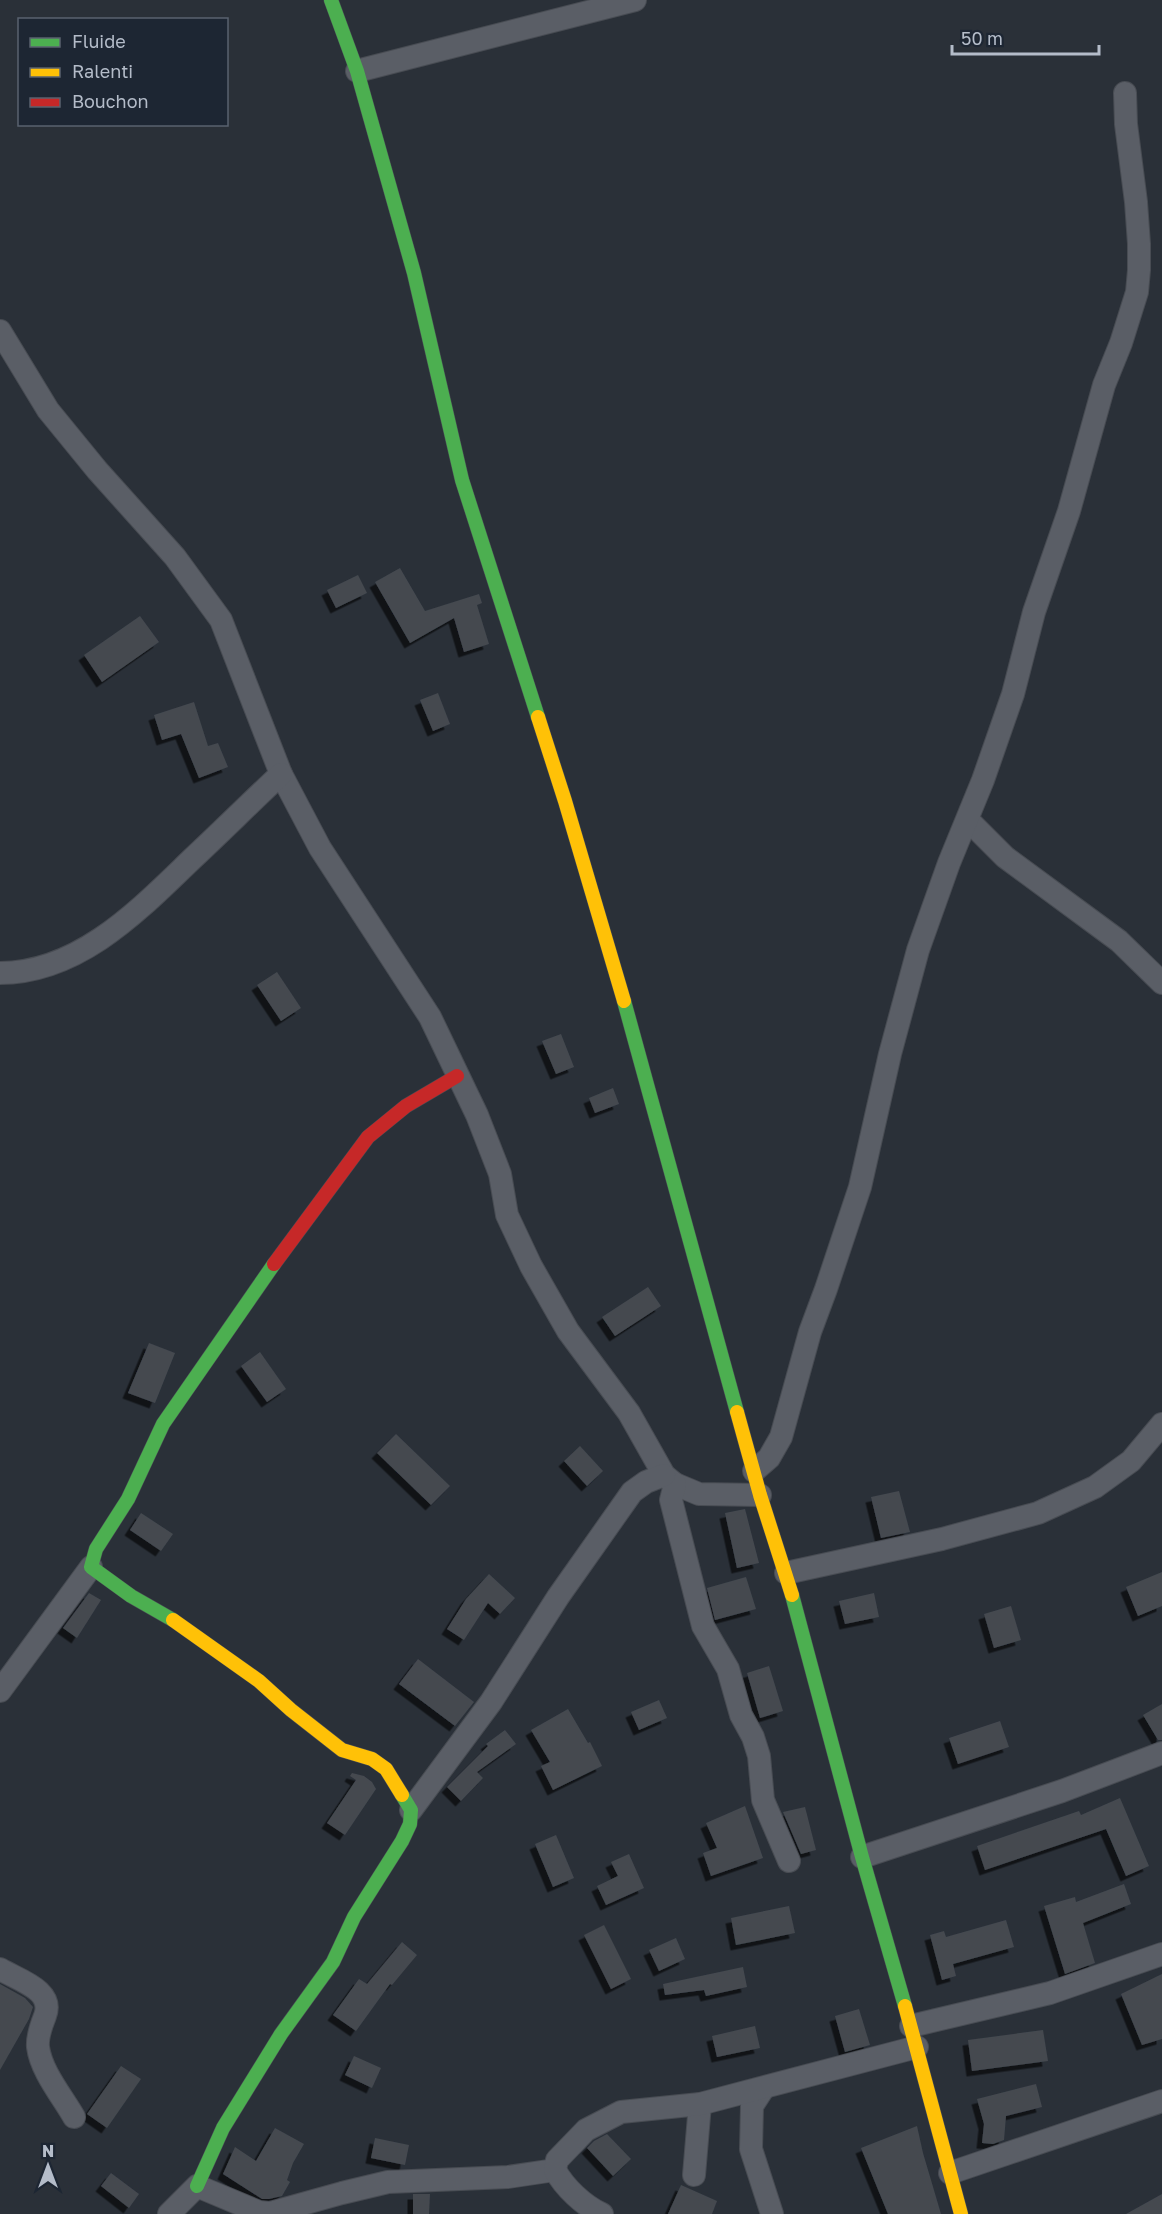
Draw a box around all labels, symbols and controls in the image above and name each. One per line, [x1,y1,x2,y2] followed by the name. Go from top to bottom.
[18,18,228,126] legend
[952,18,1099,56] scale bar
[961,27,1003,49] text: 50 m
[72,30,126,52] text: Fluide
[72,60,133,82] text: Ralenti
[72,90,149,112] text: Bouchon
[18,2136,78,2196] north arrow
[42,2141,54,2161] text: N

